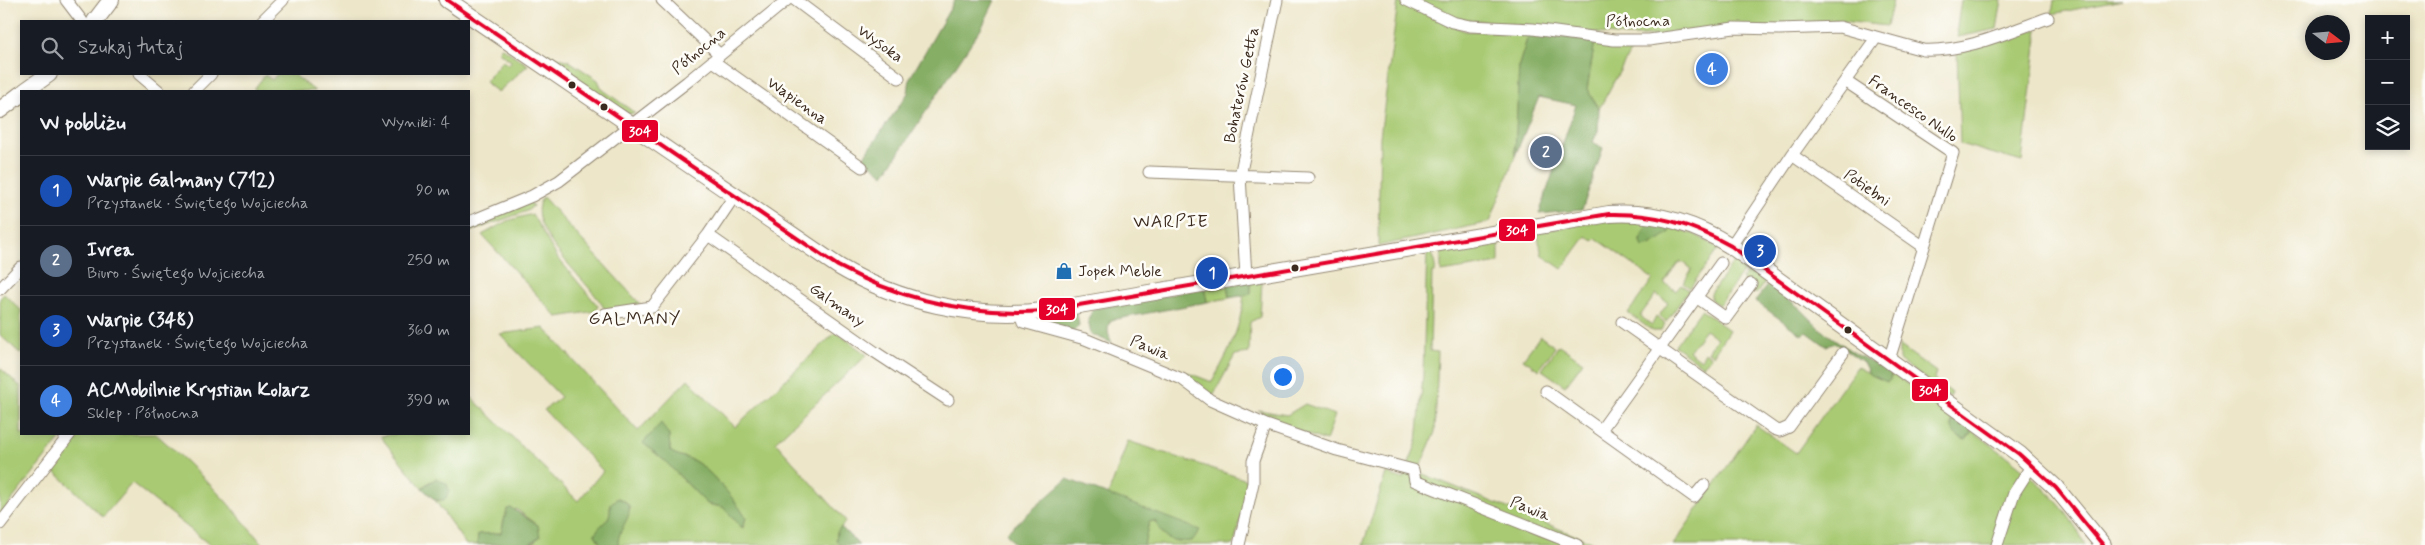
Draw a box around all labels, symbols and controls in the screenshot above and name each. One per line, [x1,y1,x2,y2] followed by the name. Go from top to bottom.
[1606,11,1670,32] street label: Północna
[2305,15,2350,60] north arrow
[2365,15,2410,150] map controls
[2365,15,2410,60] button: +
[20,20,470,75] search box
[853,20,907,68] street label: Wysoka
[668,23,731,79] street label: Północna
[1219,25,1265,145] street label: Bohaterów Getta
[38,34,66,62] icon: search
[78,35,183,60] text: Szukaj tutaj
[1696,50,1728,88] pin: 4
[2365,60,2410,105] button: −
[1864,70,1962,148] street label: Francesco Nullo
[763,73,831,129] street label: Wapienna
[567,80,577,90] unlabelled marker
[599,102,609,112] unlabelled marker
[2365,105,2410,150] button: layers
[40,109,126,137] text: W pobliżu
[381,112,450,133] text: Wyniki: 4
[621,119,659,143] line badge: 304
[629,123,652,141] text: 304
[1530,133,1562,171] pin: 2
[1840,164,1894,212] street label: Potiebni
[87,168,274,193] text: Warpie Galmany (712)
[52,180,60,201] text: 1
[416,180,450,201] text: 90 m
[87,193,308,214] text: Przystanek · Świętego Wojciecha
[1133,210,1209,234] district label: WARPIE
[1498,218,1536,242] line badge: 304
[1506,222,1529,240] text: 304
[1744,232,1776,270] pin: 3
[87,238,134,263] text: Ivrea
[52,250,60,271] text: 2
[407,250,450,271] text: 250 m
[1196,254,1228,292] pin: 1
[1054,261,1074,281] shop icon: Jopek Meble
[1078,261,1162,282] place label: Jopek Meble
[87,263,265,284] text: Biuro · Świętego Wojciecha
[1290,263,1300,273] unlabelled marker
[805,278,869,332] street label: Galmany
[1038,297,1076,321] line badge: 304
[1046,301,1069,319] text: 304
[589,307,681,331] district label: GALMANY
[87,308,193,333] text: Warpie (348)
[52,320,60,341] text: 3
[407,320,450,341] text: 360 m
[1843,325,1853,335] unlabelled marker
[1127,330,1173,366] street label: Pawia
[87,333,308,354] text: Przystanek · Świętego Wojciecha
[1270,364,1296,390] your location
[87,378,310,403] text: ACMobilnie Krystian Kolarz
[1911,378,1949,402] line badge: 304
[1919,382,1942,400] text: 304
[51,390,61,411] text: 4
[407,390,450,411] text: 390 m
[87,403,199,424] text: Sklep · Północna
[1507,492,1553,527] street label: Pawia

